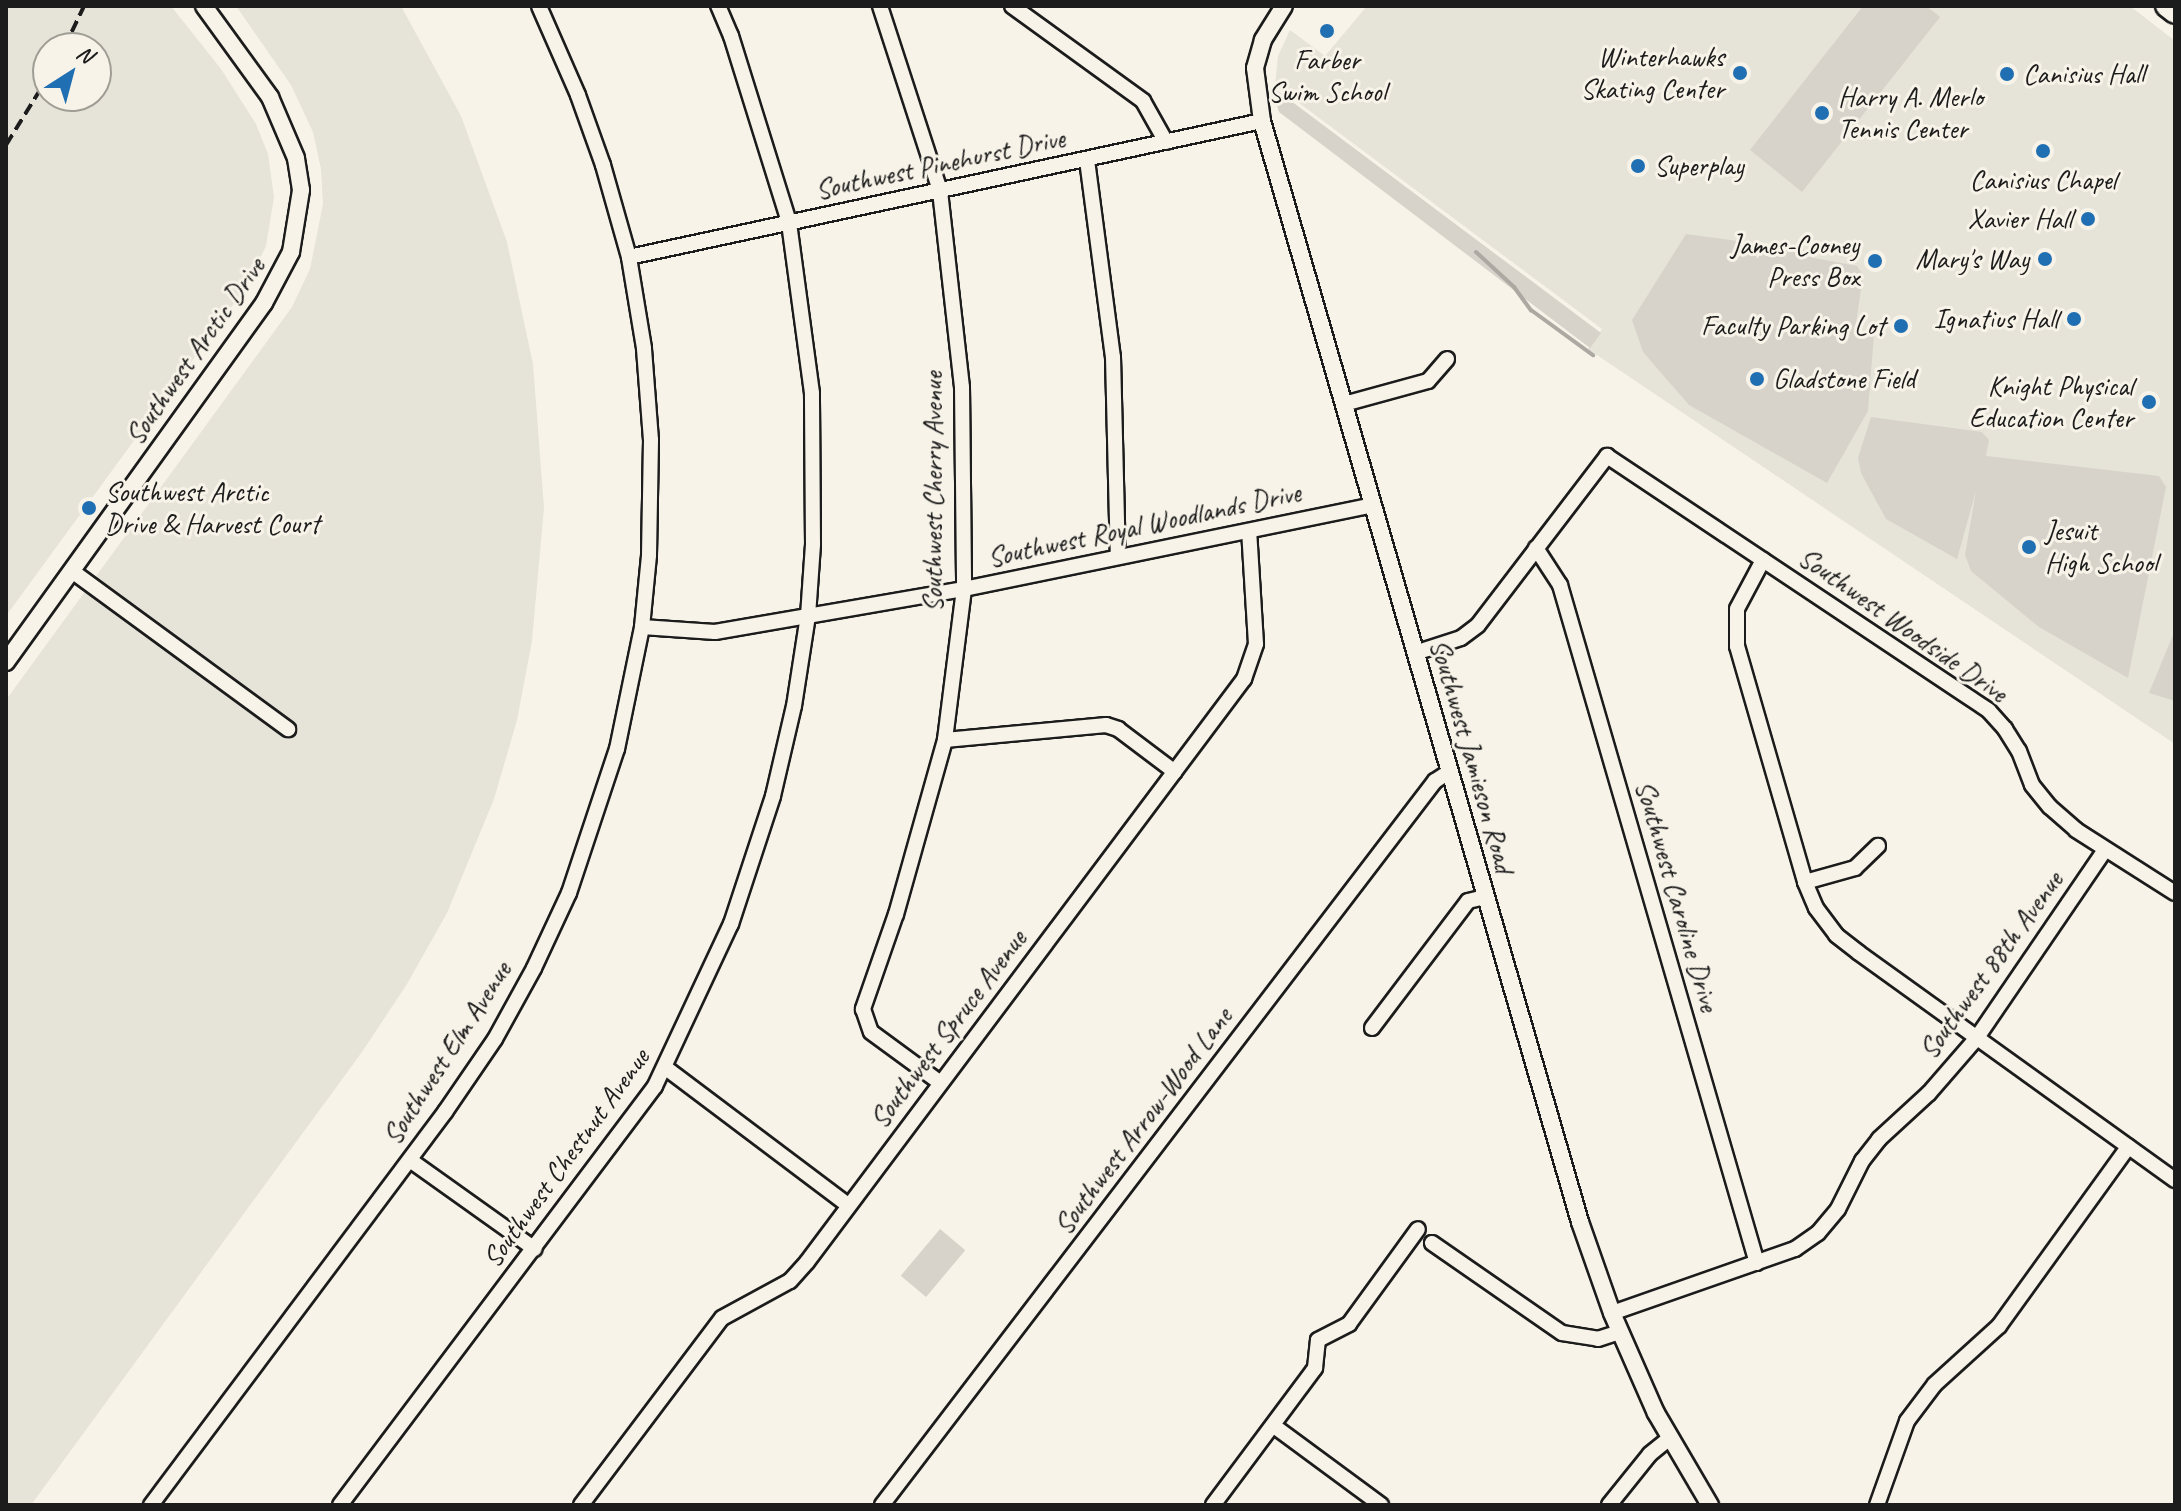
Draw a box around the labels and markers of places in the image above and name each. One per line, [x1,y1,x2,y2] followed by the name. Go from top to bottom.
[1318,22,1336,40] marker: Farber Swim School
[1580,40,1724,106] place label: Winterhawks Skating Center
[1269,43,1385,109] place label: Farber Swim School
[2023,57,2145,91] place label: Canisius Hall
[1731,64,1749,82] marker: Winterhawks Skating Center
[1998,65,2016,83] marker: Canisius Hall
[1838,80,1983,146] place label: Harry A. Merlo Tennis Center
[1813,104,1831,122] marker: Harry A. Merlo Tennis Center
[2034,142,2052,160] marker: Canisius Chapel
[1654,149,1744,183] place label: Superplay
[1629,157,1647,175] marker: Superplay
[1969,163,2117,197] place label: Canisius Chapel
[1968,202,2072,236] place label: Xavier Hall
[2079,210,2097,228] marker: Xavier Hall
[1731,228,1859,294] place label: James-Cooney Press Box
[1916,242,2029,276] place label: Mary's Way
[2036,250,2054,268] marker: Mary's Way
[1866,252,1884,270] marker: James-Cooney Press Box
[1934,302,2058,336] place label: Ignatius Hall
[1700,309,1885,343] place label: Faculty Parking Lot
[2065,310,2083,328] marker: Ignatius Hall
[1892,317,1910,335] marker: Faculty Parking Lot
[1773,362,1915,396] place label: Gladstone Field
[1969,369,2133,435] place label: Knight Physical Education Center
[1748,370,1766,388] marker: Gladstone Field
[2140,393,2158,411] marker: Knight Physical Education Center
[105,475,319,541] place label: Southwest Arctic Drive & Harvest Court
[80,499,98,517] marker: Southwest Arctic Drive & Harvest Court
[2045,514,2156,580] place label: Jesuit High School
[2020,538,2038,556] marker: Jesuit High School

